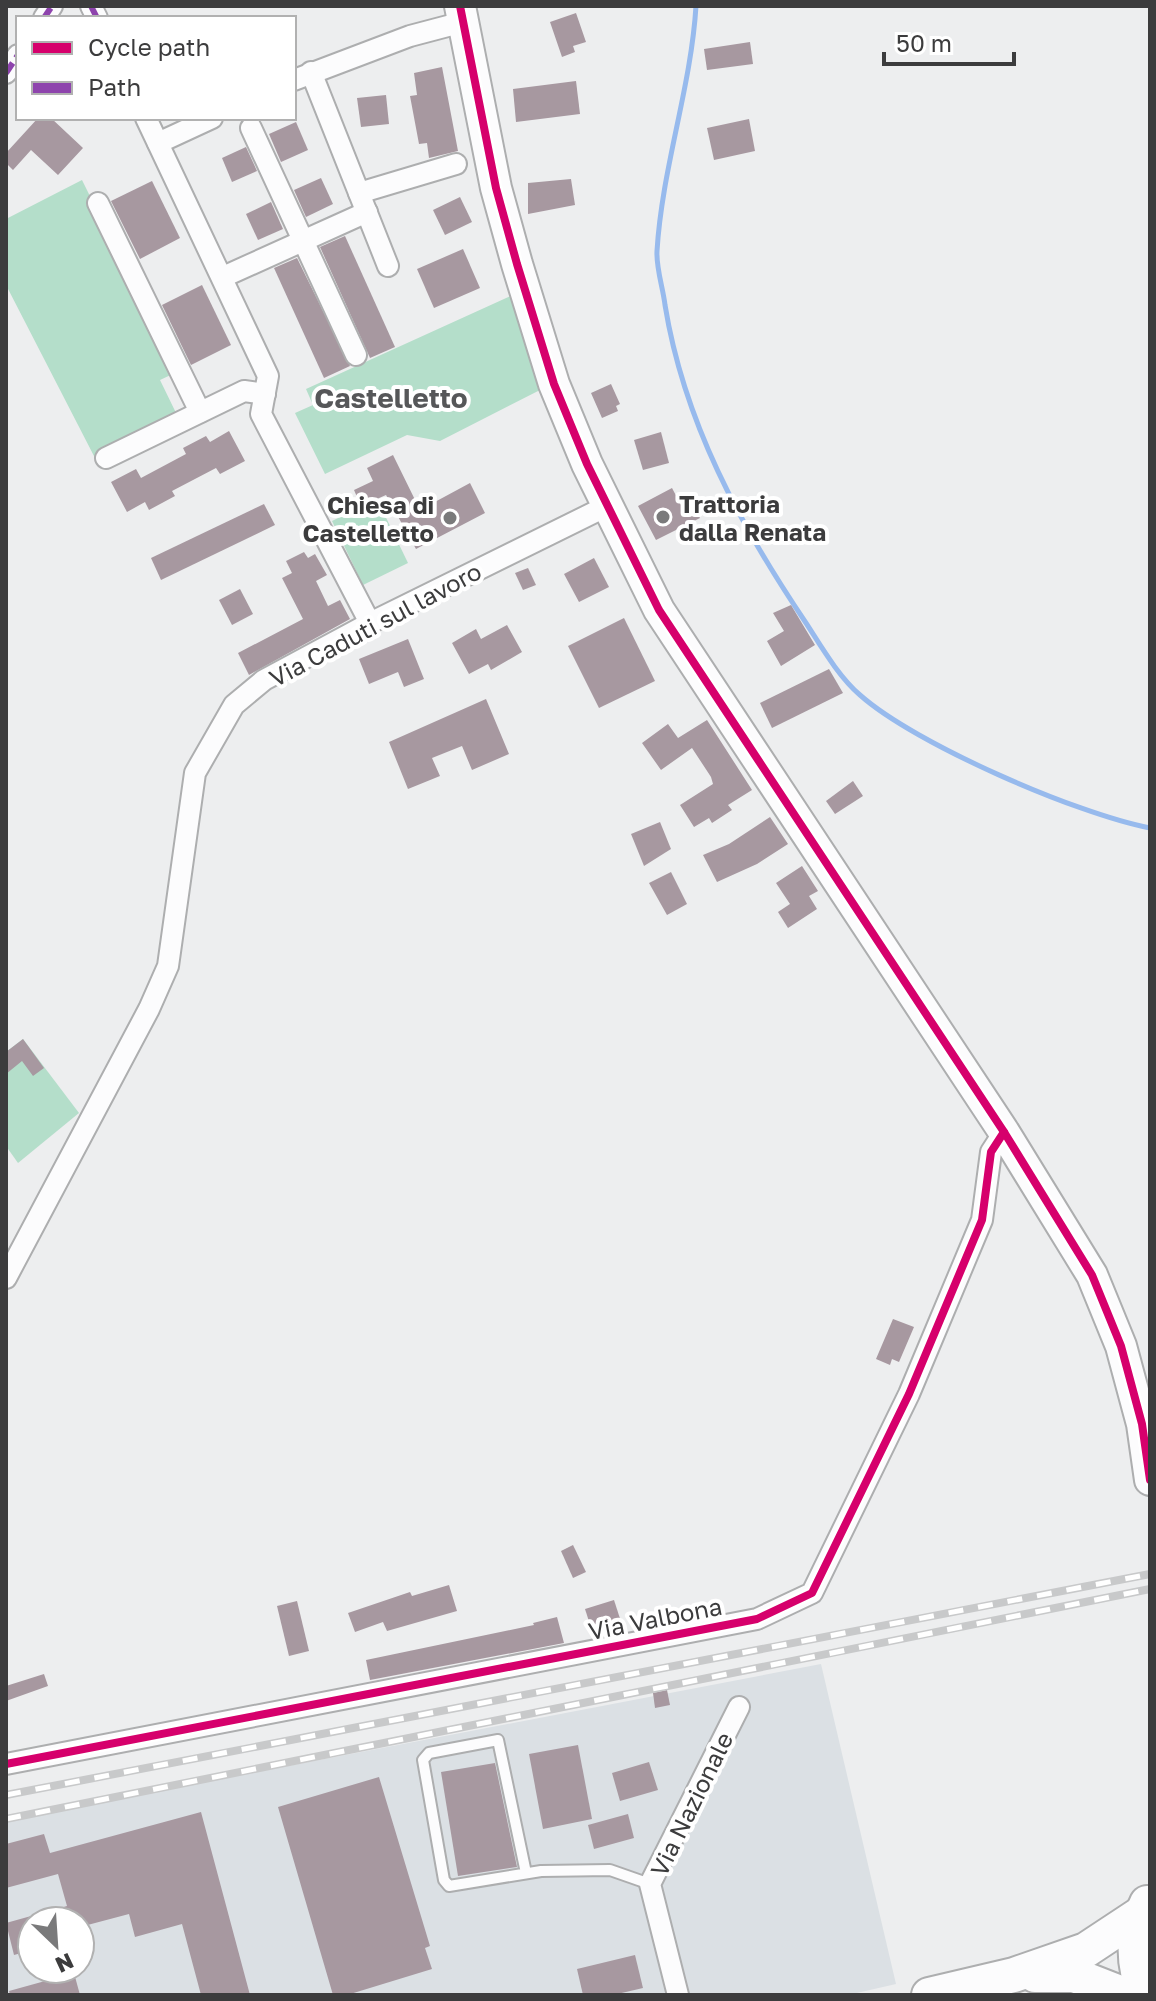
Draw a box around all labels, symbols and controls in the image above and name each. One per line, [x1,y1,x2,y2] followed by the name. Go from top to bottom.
[16,16,296,120] legend
[884,16,1014,66] scale bar
[896,28,952,57] text: 50 m
[88,32,210,61] text: Cycle path
[88,72,141,101] text: Path
[314,381,468,414] district label: Castelletto
[679,489,826,546] place label: Trattoria dalla Renata
[303,490,434,547] place label: Chiesa di Castelletto
[654,508,672,526] marker: Trattoria dalla Renata
[441,509,459,527] marker: Chiesa di Castelletto
[264,556,486,692] street label: Via Caduti sul lavoro
[586,1591,724,1645] street label: Via Valbona
[644,1727,738,1881] street label: Via Nazionale
[16,1905,96,1985] north arrow
[51,1948,78,1979] text: N

